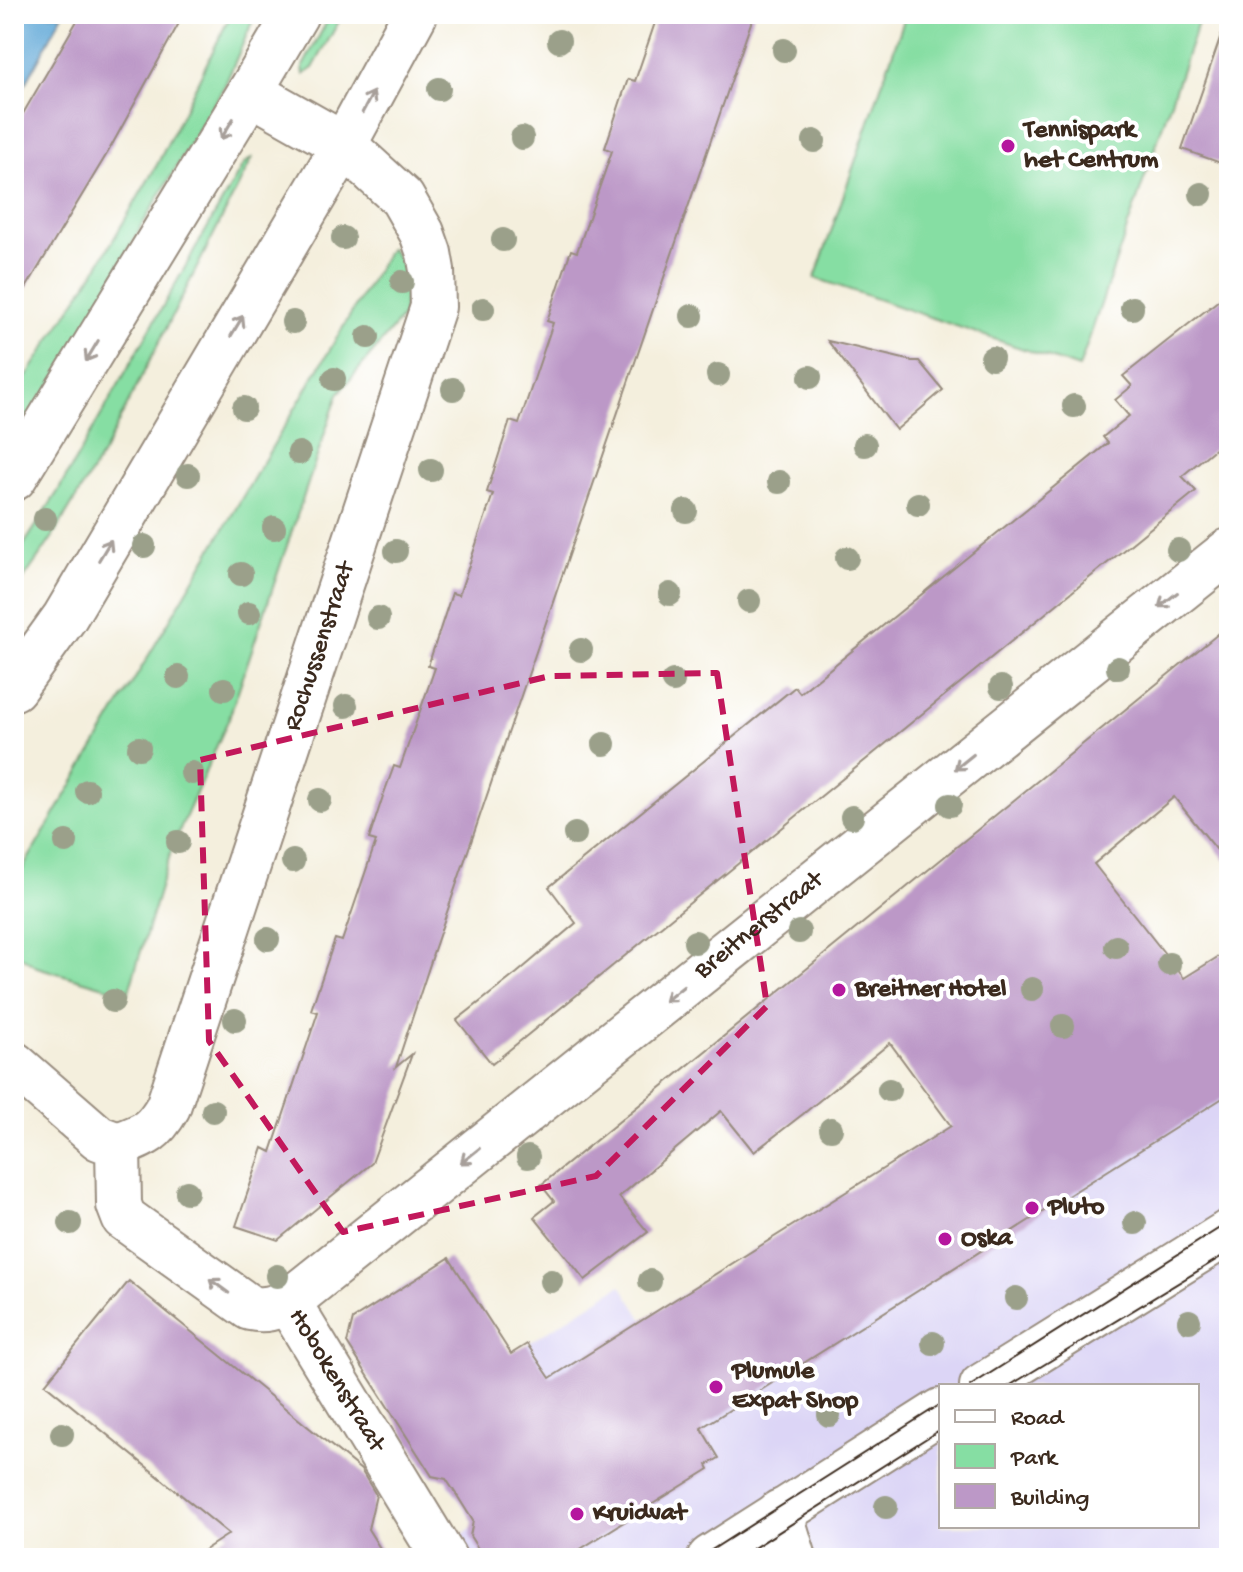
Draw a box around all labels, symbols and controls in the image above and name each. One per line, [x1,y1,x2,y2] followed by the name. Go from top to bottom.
[360,90,376,114] one-way arrow
[1022,116,1159,177] place label: Tennispark het Centrum
[219,117,235,140] one-way arrow
[999,137,1017,155] marker: Tennispark het Centrum
[229,315,245,338] one-way arrow
[83,339,99,362] one-way arrow
[97,539,113,562] one-way arrow
[278,556,364,735] street label: Rochussenstraat
[1158,591,1179,609] one-way arrow
[954,753,975,770] one-way arrow
[688,864,832,987] street label: Breitnerstraat
[854,975,1007,1006] place label: Breitner Hotel
[830,981,848,999] marker: Breitner Hotel
[664,985,685,1002] one-way arrow
[461,1147,481,1165] one-way arrow
[1046,1193,1105,1224] place label: Pluto
[1023,1199,1041,1217] marker: Pluto
[961,1224,1014,1255] place label: Oska
[936,1230,954,1248] marker: Oska
[209,1278,231,1294] one-way arrow
[281,1303,392,1460] street label: Hobokenstraat
[730,1357,858,1418] place label: Plumule Expat Shop
[707,1378,725,1396] marker: Plumule Expat Shop
[939,1384,1199,1528] legend
[1011,1405,1065,1434] text: Road
[1010,1445,1059,1474] text: Park
[1010,1485,1089,1514] text: Building
[592,1499,688,1530] place label: Kruidvat
[568,1505,586,1523] marker: Kruidvat

